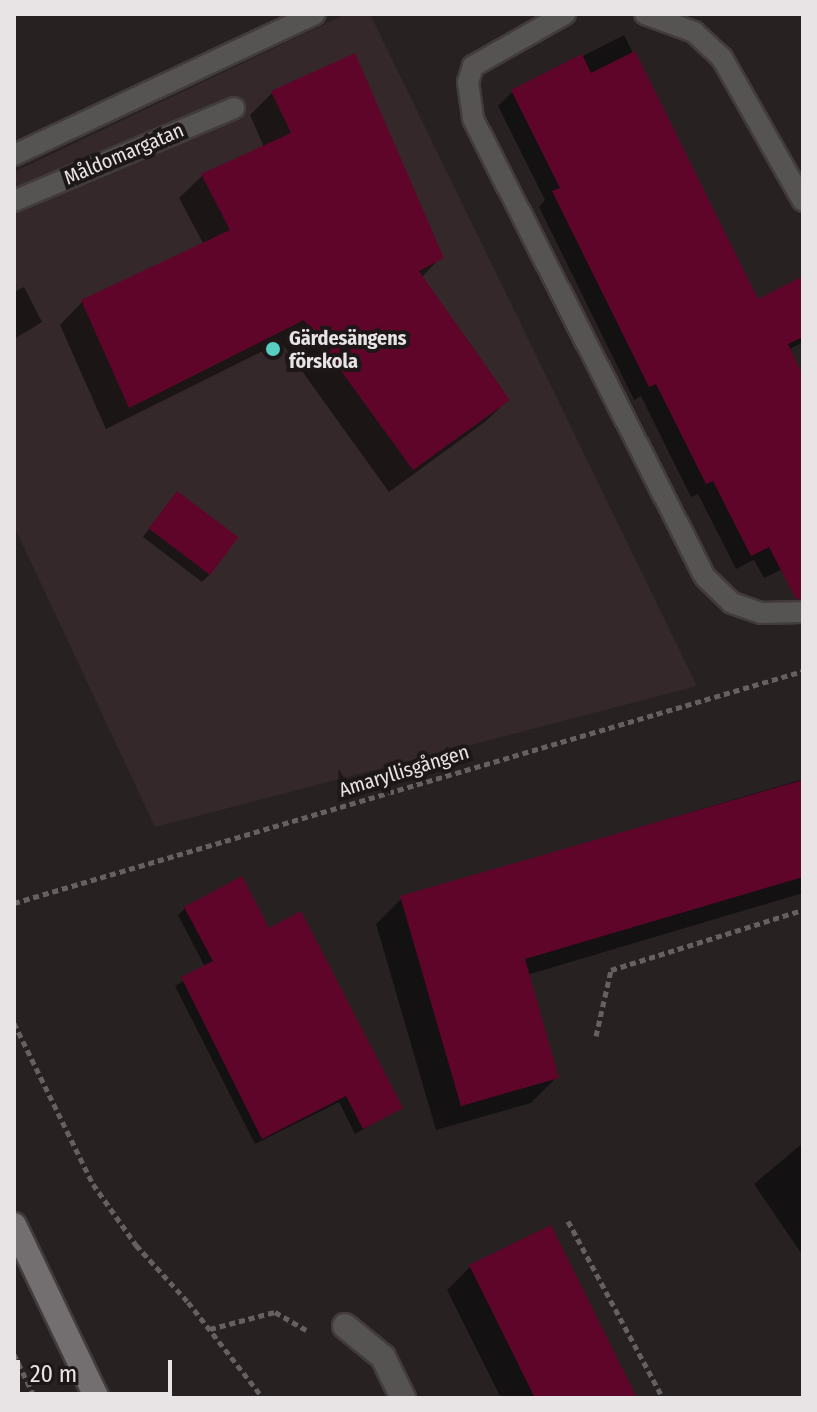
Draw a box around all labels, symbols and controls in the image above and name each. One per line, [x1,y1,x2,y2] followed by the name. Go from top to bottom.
[61,118,187,190] street label: Måldomargatan
[289,326,406,373] place label: Gärdesängens förskola
[264,340,282,358] marker: Gärdesängens förskola
[336,740,472,802] street label: Amaryllisgången
[20,1344,176,1394] scale bar
[30,1360,77,1388] text: 20 m

